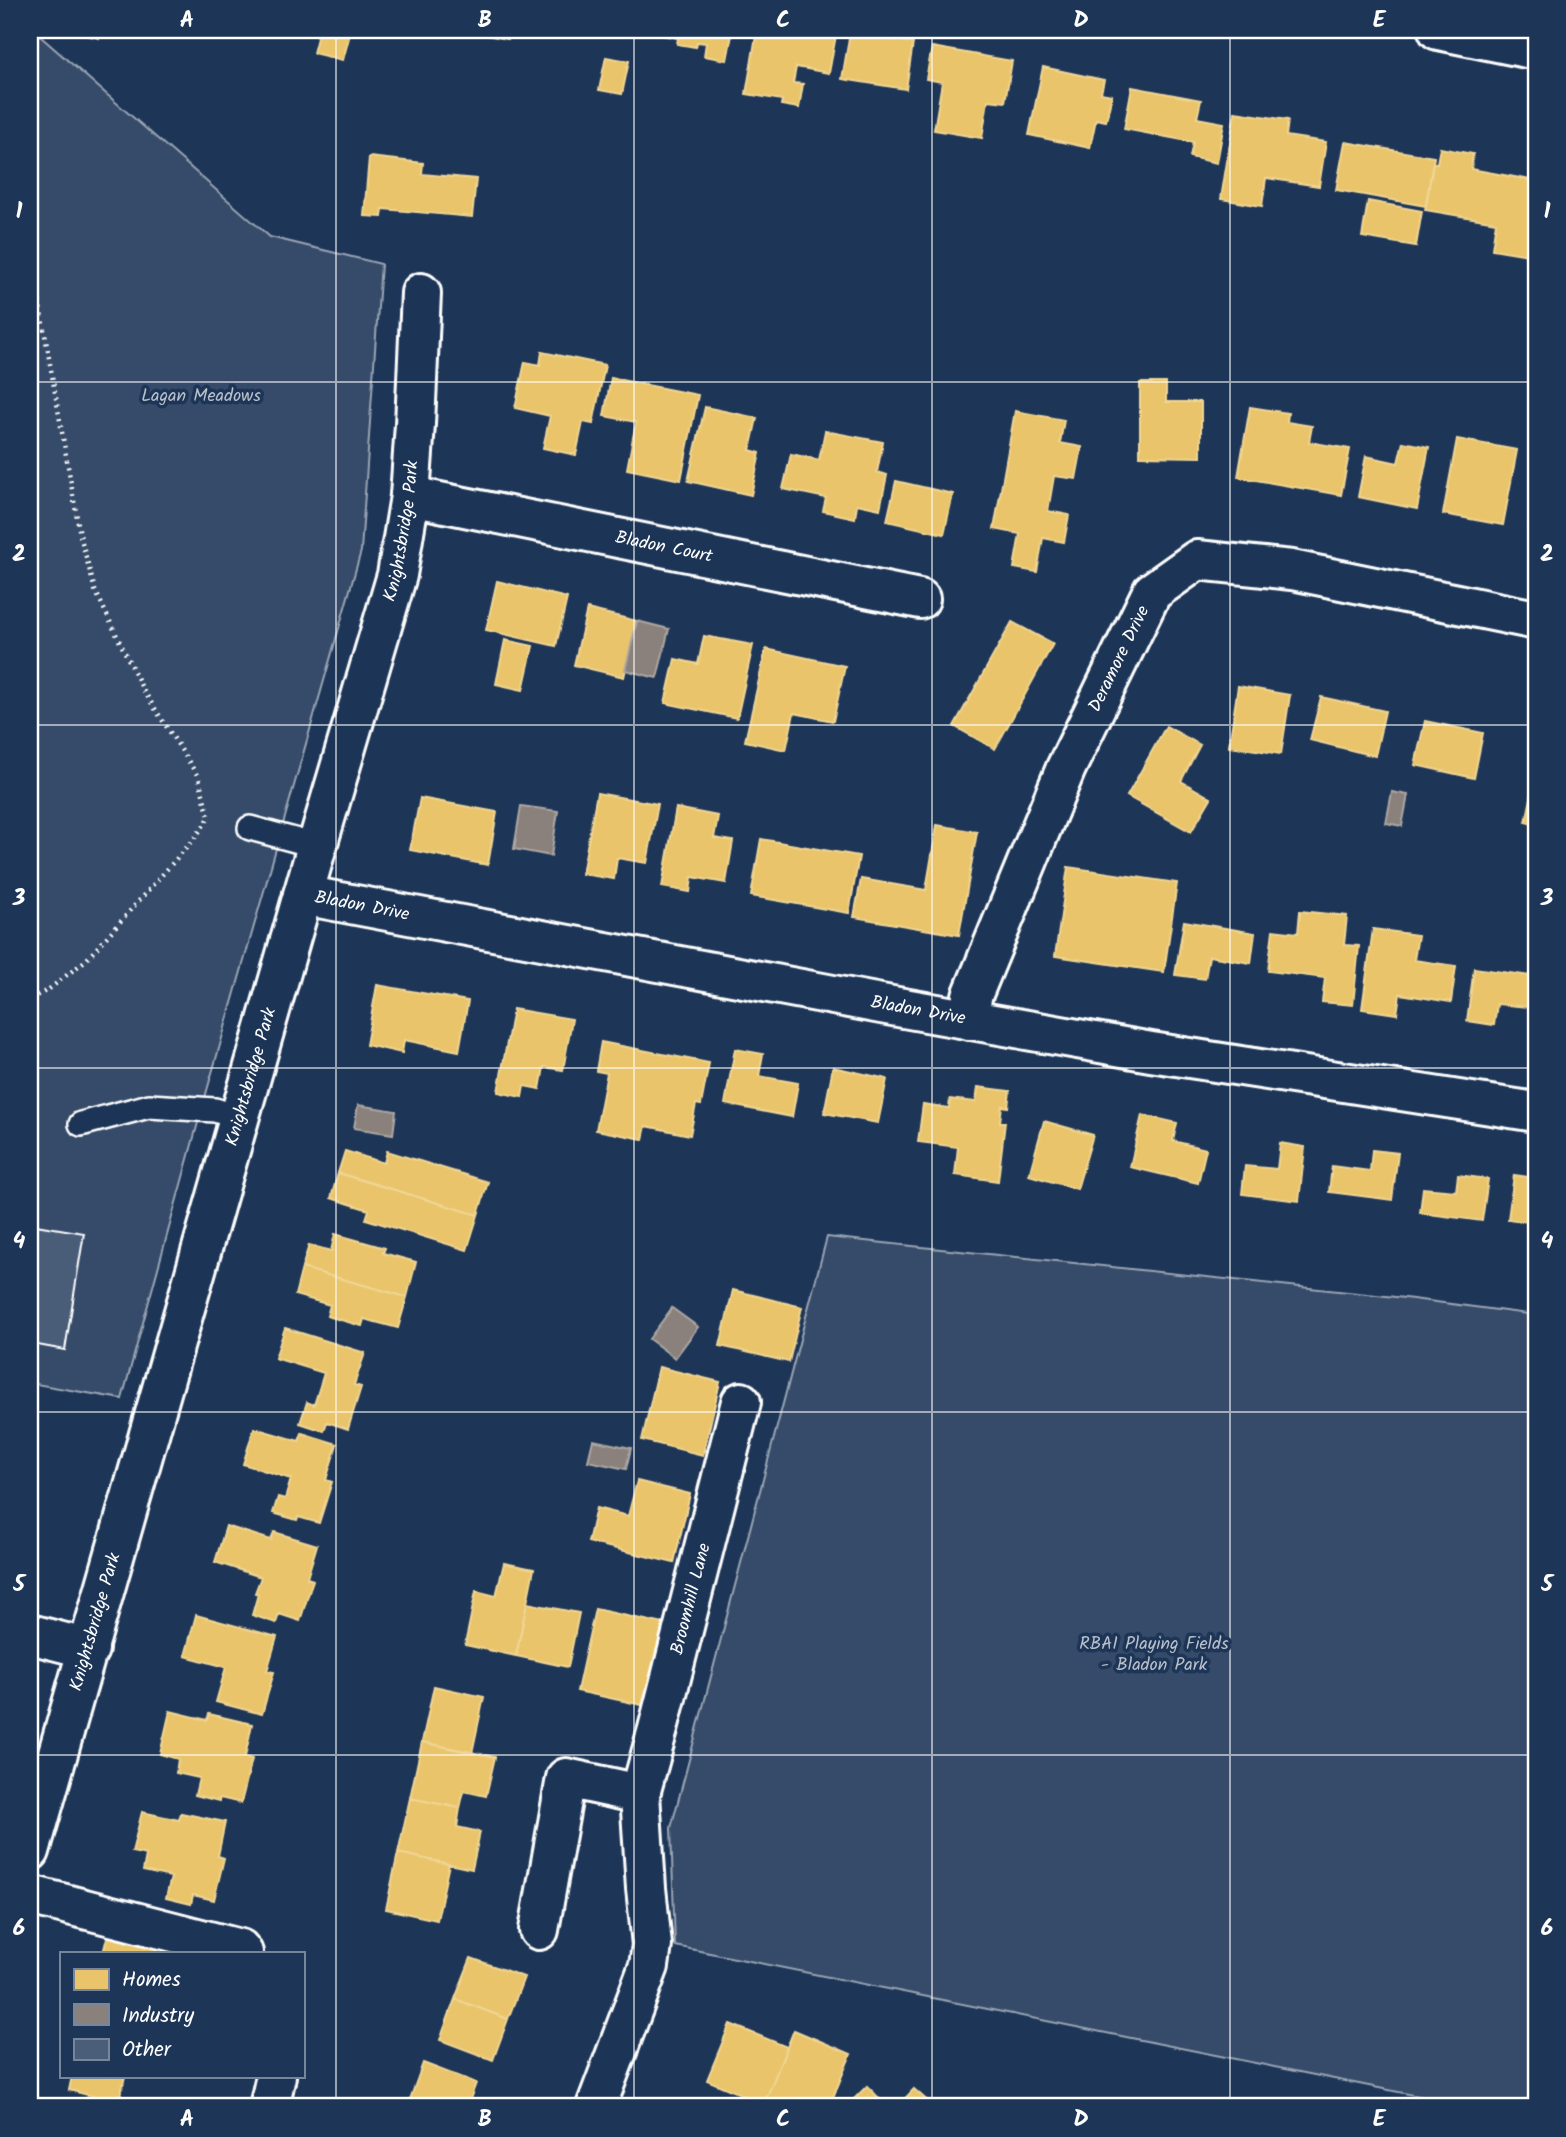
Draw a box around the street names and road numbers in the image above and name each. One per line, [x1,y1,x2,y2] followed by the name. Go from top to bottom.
[375,459,427,605] street label: Knightsbridge Park
[613,523,716,571] street label: Bladon Court
[1081,601,1158,717] street label: Deramore Drive
[312,883,412,929] street label: Bladon Drive
[868,988,968,1033] street label: Bladon Drive
[218,1004,285,1150] street label: Knightsbridge Park
[663,1540,719,1658] street label: Broomhill Lane
[62,1549,129,1695] street label: Knightsbridge Park

